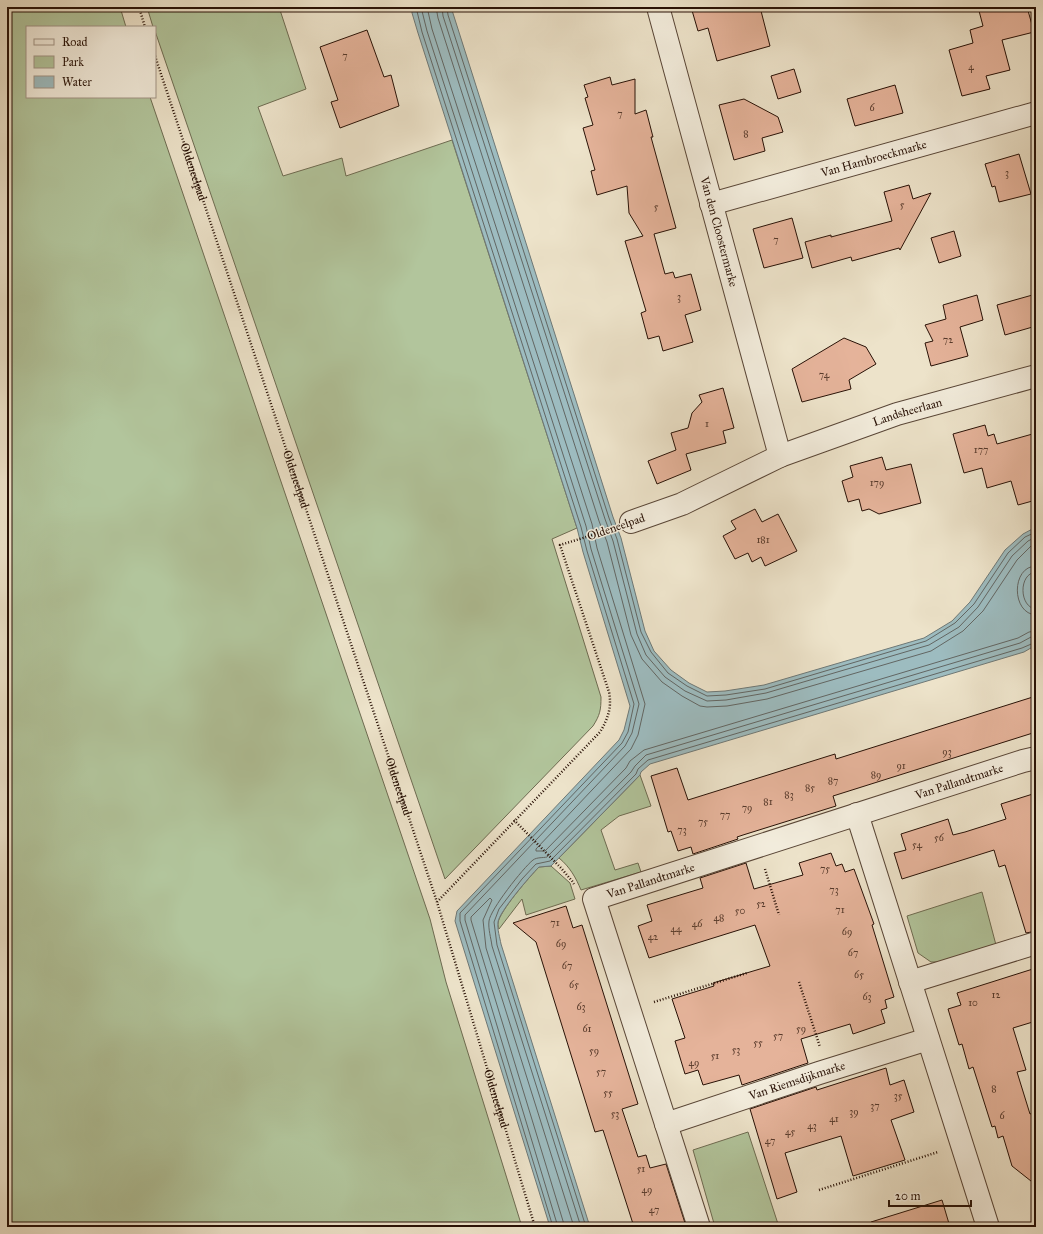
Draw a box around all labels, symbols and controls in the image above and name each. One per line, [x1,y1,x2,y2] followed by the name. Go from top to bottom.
[26,26,156,98] legend
[62,35,88,49] text: Road
[342,50,348,62] house number: 7
[62,55,84,69] text: Park
[968,61,974,73] house number: 4
[62,75,92,89] text: Water
[869,102,875,114] house number: 6
[617,108,623,120] house number: 7
[743,128,749,140] house number: 8
[818,137,928,180] street label: Van Hambroeckmarke
[177,141,210,203] street label: Oldeneelpad
[1005,167,1009,179] house number: 3
[697,174,741,289] street label: Van den Cloostermarke
[900,199,905,211] house number: 5
[654,201,659,213] house number: 5
[773,234,779,246] house number: 7
[677,291,681,303] house number: 3
[943,334,953,346] house number: 72
[819,369,830,381] house number: 74
[871,395,944,429] street label: Landsheerlaan
[705,418,709,430] house number: 1
[974,444,988,456] house number: 177
[280,448,312,510] street label: Oldeneelpad
[870,477,884,489] house number: 179
[585,511,647,543] street label: Oldeneelpad
[756,534,770,546] house number: 181
[942,746,952,758] house number: 93
[382,756,415,817] street label: Oldeneelpad
[896,760,906,772] house number: 91
[912,761,1005,803] street label: Van Pallandtmarke
[871,769,881,781] house number: 89
[828,775,838,787] house number: 87
[805,782,815,794] house number: 85
[784,789,794,801] house number: 83
[763,796,773,808] house number: 81
[742,802,752,814] house number: 79
[720,809,730,821] house number: 77
[698,816,708,828] house number: 75
[677,824,687,836] house number: 73
[934,832,945,844] house number: 56
[912,839,922,851] house number: 54
[604,860,697,902] street label: Van Pallandtmarke
[820,863,830,875] house number: 75
[829,884,839,896] house number: 73
[756,898,766,910] house number: 52
[835,904,845,916] house number: 71
[735,905,745,917] house number: 50
[714,912,724,924] house number: 48
[550,917,560,929] house number: 71
[692,918,703,930] house number: 46
[670,923,682,935] house number: 44
[842,926,852,938] house number: 69
[648,931,658,943] house number: 42
[556,938,566,950] house number: 69
[848,947,858,959] house number: 67
[562,960,572,972] house number: 67
[854,969,864,981] house number: 65
[569,979,579,991] house number: 65
[992,989,1001,1001] house number: 12
[862,991,872,1003] house number: 63
[968,997,978,1009] house number: 10
[576,1001,586,1013] house number: 63
[582,1023,592,1035] house number: 61
[796,1023,806,1035] house number: 59
[773,1030,783,1042] house number: 57
[753,1037,763,1049] house number: 55
[732,1044,740,1056] house number: 53
[589,1045,599,1057] house number: 59
[711,1050,719,1062] house number: 51
[689,1057,699,1069] house number: 49
[746,1058,847,1103] street label: Van Riemsdijkmarke
[596,1066,606,1078] house number: 57
[481,1068,512,1129] street label: Oldeneelpad
[991,1083,997,1095] house number: 8
[603,1087,613,1099] house number: 55
[894,1090,903,1102] house number: 35
[870,1100,880,1112] house number: 37
[849,1106,859,1118] house number: 39
[611,1108,619,1120] house number: 53
[999,1110,1005,1122] house number: 6
[829,1113,839,1125] house number: 41
[807,1120,817,1132] house number: 43
[785,1126,795,1138] house number: 45
[765,1135,775,1147] house number: 47
[637,1163,645,1175] house number: 51
[889,1182,971,1208] scale bar
[642,1184,652,1196] house number: 49
[895,1189,921,1203] text: 20 m
[649,1204,659,1216] house number: 47

